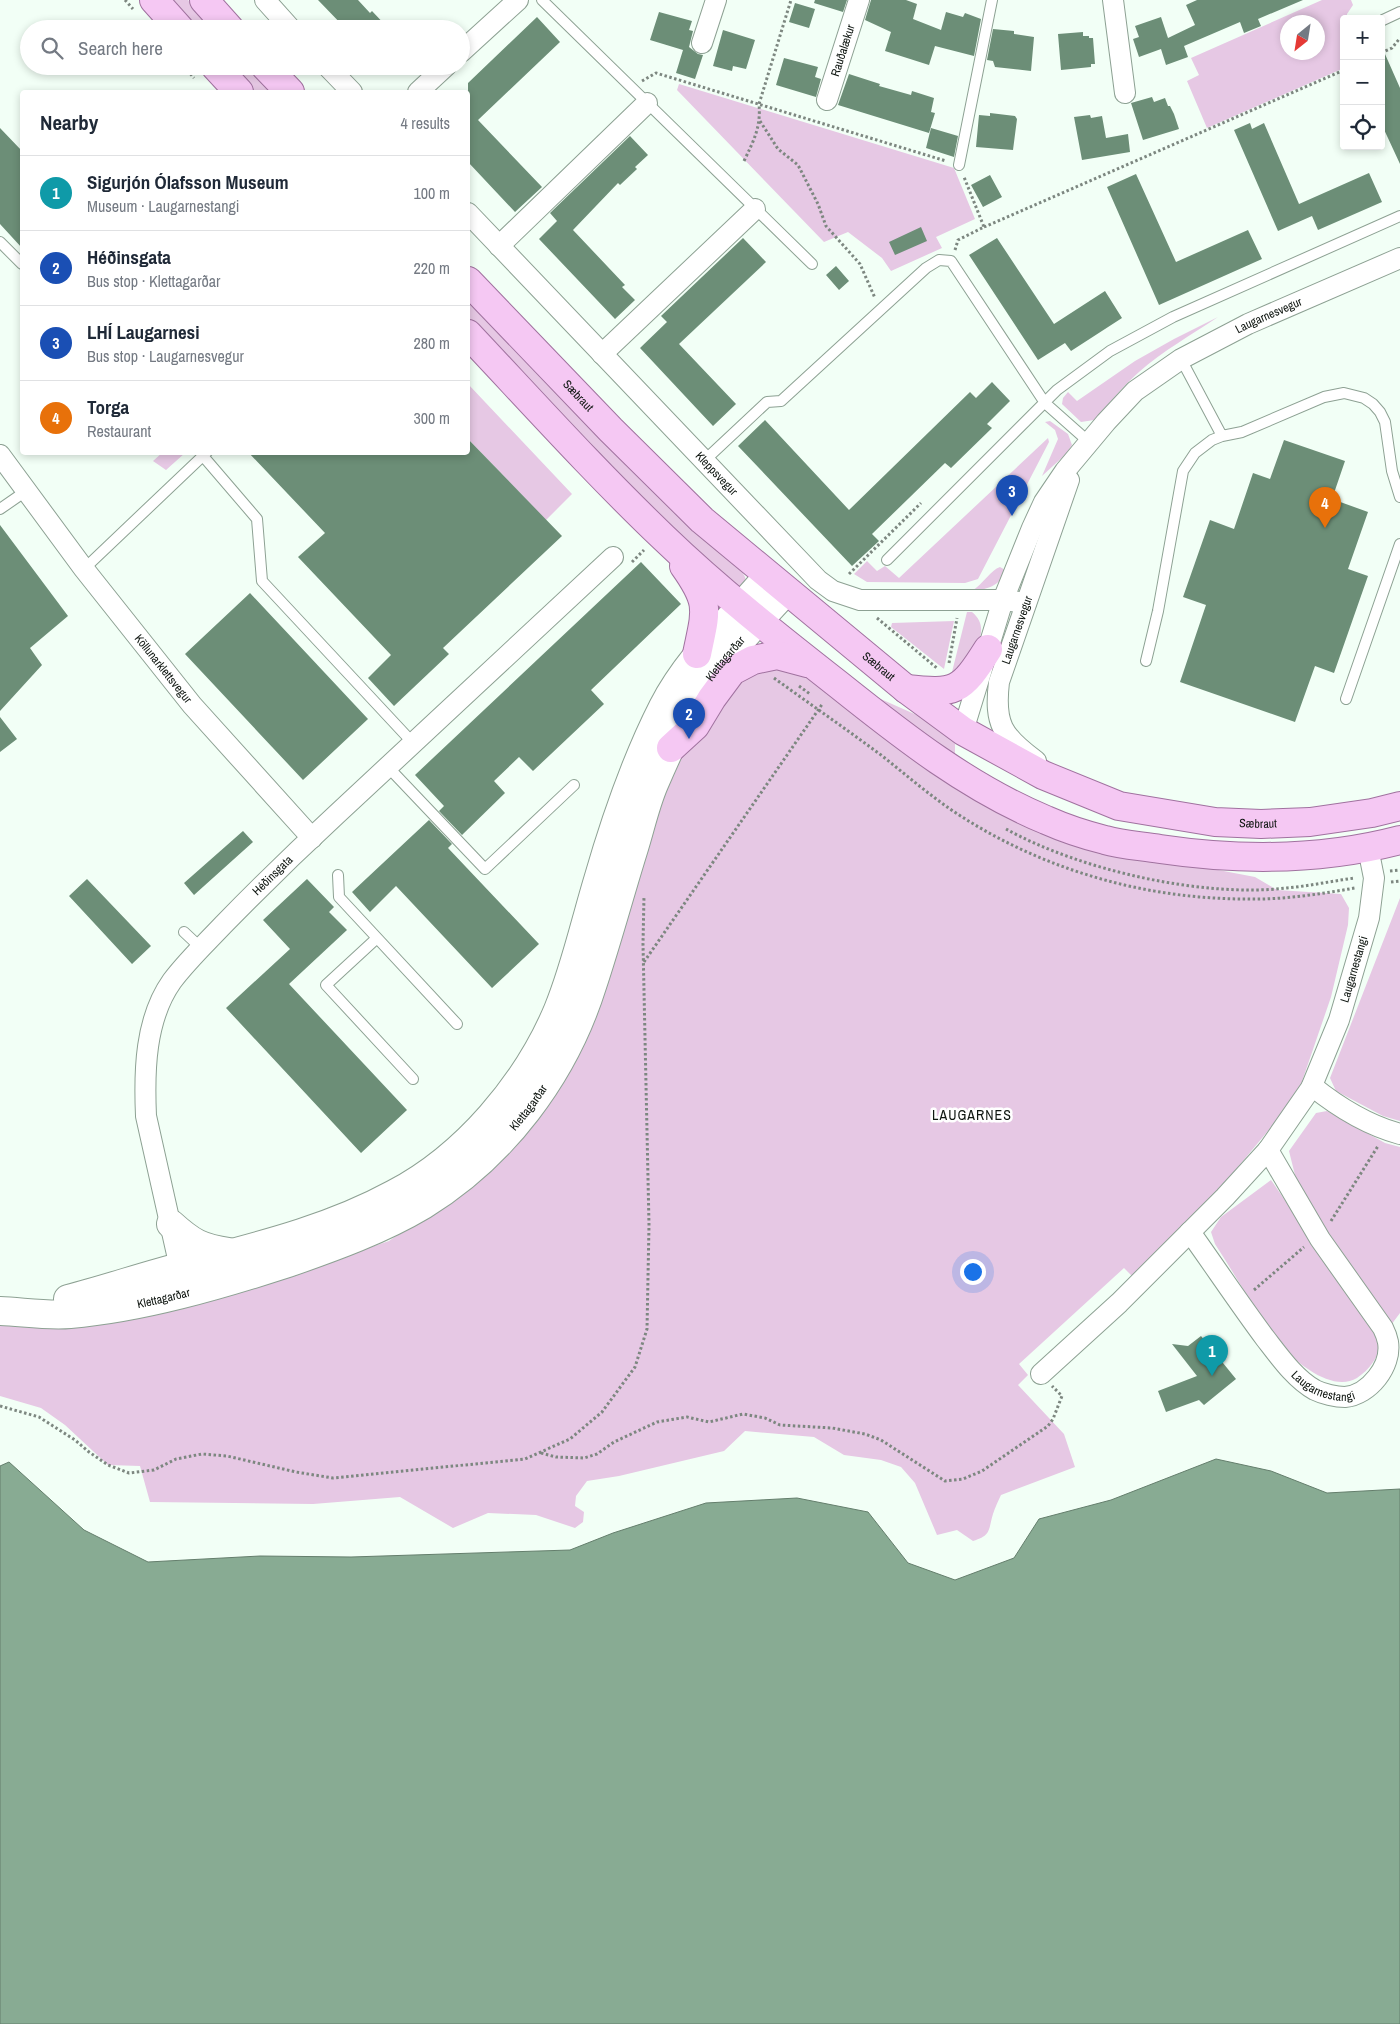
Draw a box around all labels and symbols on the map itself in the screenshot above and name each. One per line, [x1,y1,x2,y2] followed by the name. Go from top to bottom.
[1280,15,1325,60] north arrow
[827,22,859,78] street label: Rauðalækur
[1233,293,1305,337] street label: Laugarnesvegur
[559,377,597,415] street label: Sæbraut
[692,448,742,499] street label: Kleppsvegur
[996,475,1028,516] pin: 3
[1309,487,1341,528] pin: 4
[998,593,1036,666] street label: Laugarnesvegur
[131,631,196,707] street label: Köllunarklettsvegur
[702,632,749,685] street label: Klettagarðar
[859,648,899,685] street label: Sæbraut
[673,698,705,739] pin: 2
[1239,815,1278,832] street label: Sæbraut
[249,852,297,899] street label: Héðinsgata
[1337,934,1371,1004] street label: Laugarnestangi
[506,1081,551,1134] street label: Klettagarðar
[932,1106,1012,1124] district label: LAUGARNES
[960,1259,986,1285] your location
[136,1284,192,1312] street label: Klettagarðar
[1196,1335,1228,1376] pin: 1
[1288,1367,1357,1405] street label: Laugarnestangi

